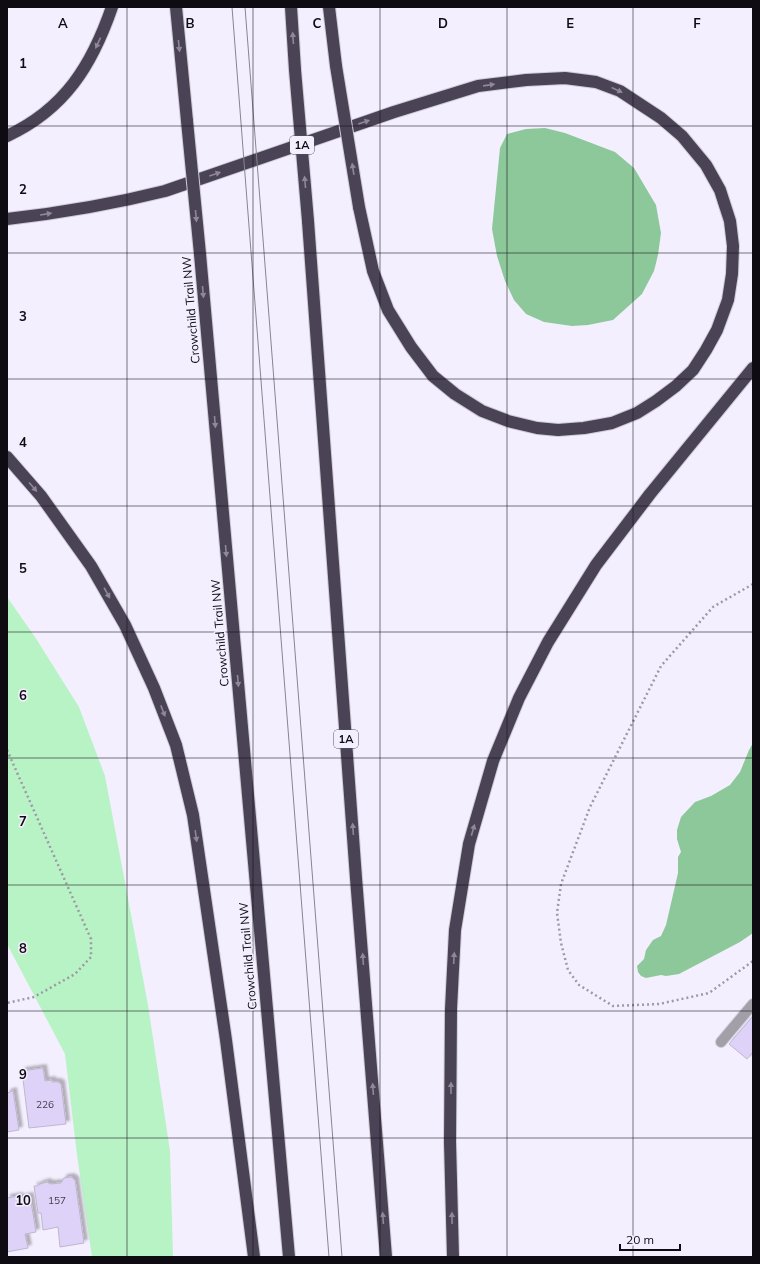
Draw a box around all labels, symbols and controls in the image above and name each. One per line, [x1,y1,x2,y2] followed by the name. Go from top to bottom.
[58,15,68,31] text: A
[186,15,195,31] text: B
[313,15,322,31] text: C
[438,15,448,31] text: D
[566,15,574,31] text: E
[693,15,701,31] text: F
[290,32,297,44] one-way arrow
[95,38,101,49] one-way arrow
[176,40,182,52] one-way arrow
[19,55,27,71] text: 1
[483,82,495,88] one-way arrow
[611,87,622,93] one-way arrow
[359,118,371,124] one-way arrow
[290,136,314,154] road number: 1A
[350,163,356,175] one-way arrow
[210,170,222,176] one-way arrow
[302,176,308,188] one-way arrow
[19,181,27,197] text: 2
[193,210,200,222] one-way arrow
[40,211,52,217] one-way arrow
[178,256,203,364] street label: Crowchild Trail NW
[200,286,207,298] one-way arrow
[19,308,27,324] text: 3
[211,416,218,428] one-way arrow
[19,434,27,450] text: 4
[28,482,37,492] one-way arrow
[223,545,230,557] one-way arrow
[19,560,27,576] text: 5
[207,579,232,687] street label: Crowchild Trail NW
[103,587,110,599] one-way arrow
[234,675,241,687] one-way arrow
[19,687,27,703] text: 6
[160,705,166,717] one-way arrow
[334,730,358,748] road number: 1A
[19,813,27,829] text: 7
[349,823,356,835] one-way arrow
[470,824,476,836] one-way arrow
[193,830,199,842] one-way arrow
[235,902,260,1010] street label: Crowchild Trail NW
[19,940,27,956] text: 8
[450,952,457,964] one-way arrow
[359,953,366,965] one-way arrow
[19,1066,27,1082] text: 9
[448,1081,454,1094] one-way arrow
[369,1082,376,1095] one-way arrow
[36,1098,54,1111] house number: 226
[15,1192,31,1208] text: 10
[48,1194,66,1207] house number: 157
[449,1211,455,1224] one-way arrow
[379,1212,386,1224] one-way arrow
[620,1226,680,1252] scale bar
[626,1232,654,1247] text: 20 m

